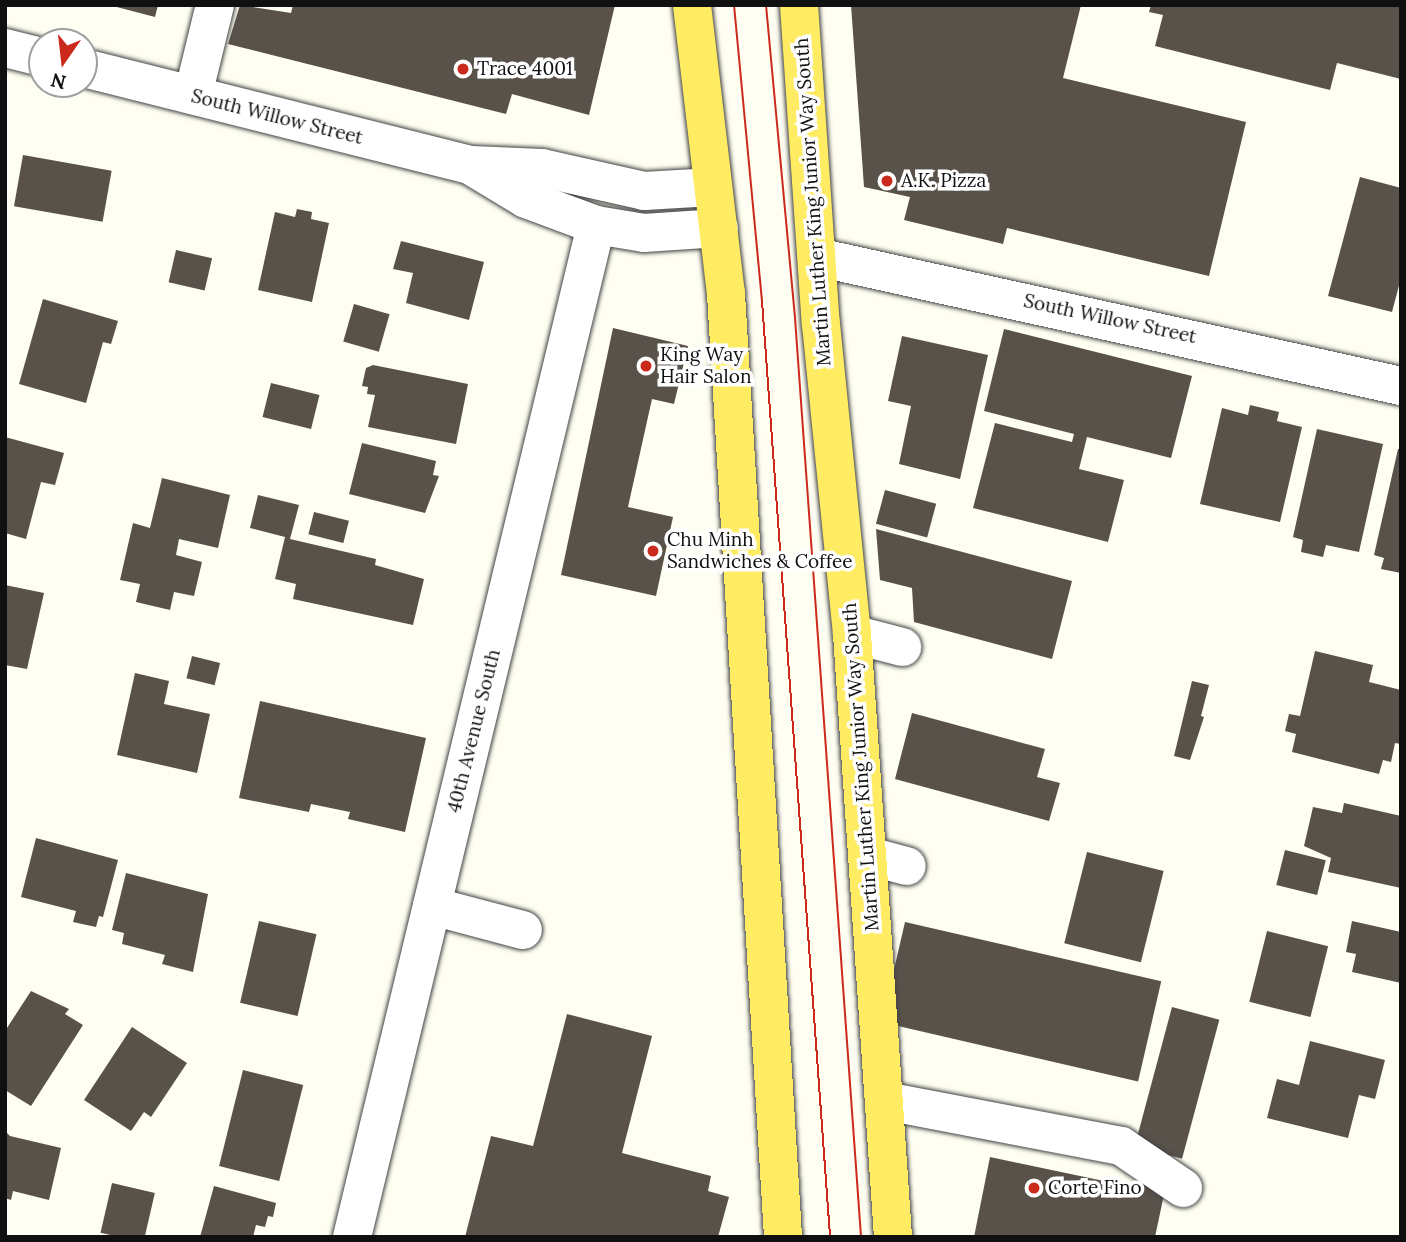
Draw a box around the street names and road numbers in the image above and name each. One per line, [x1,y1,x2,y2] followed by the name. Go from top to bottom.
[790,37,836,367] street label: Martin Luther King Junior Way South
[189,85,365,149] street label: South Willow Street
[1021,290,1199,348] street label: South Willow Street
[838,602,884,932] street label: Martin Luther King Junior Way South
[443,647,505,815] street label: 40th Avenue South

